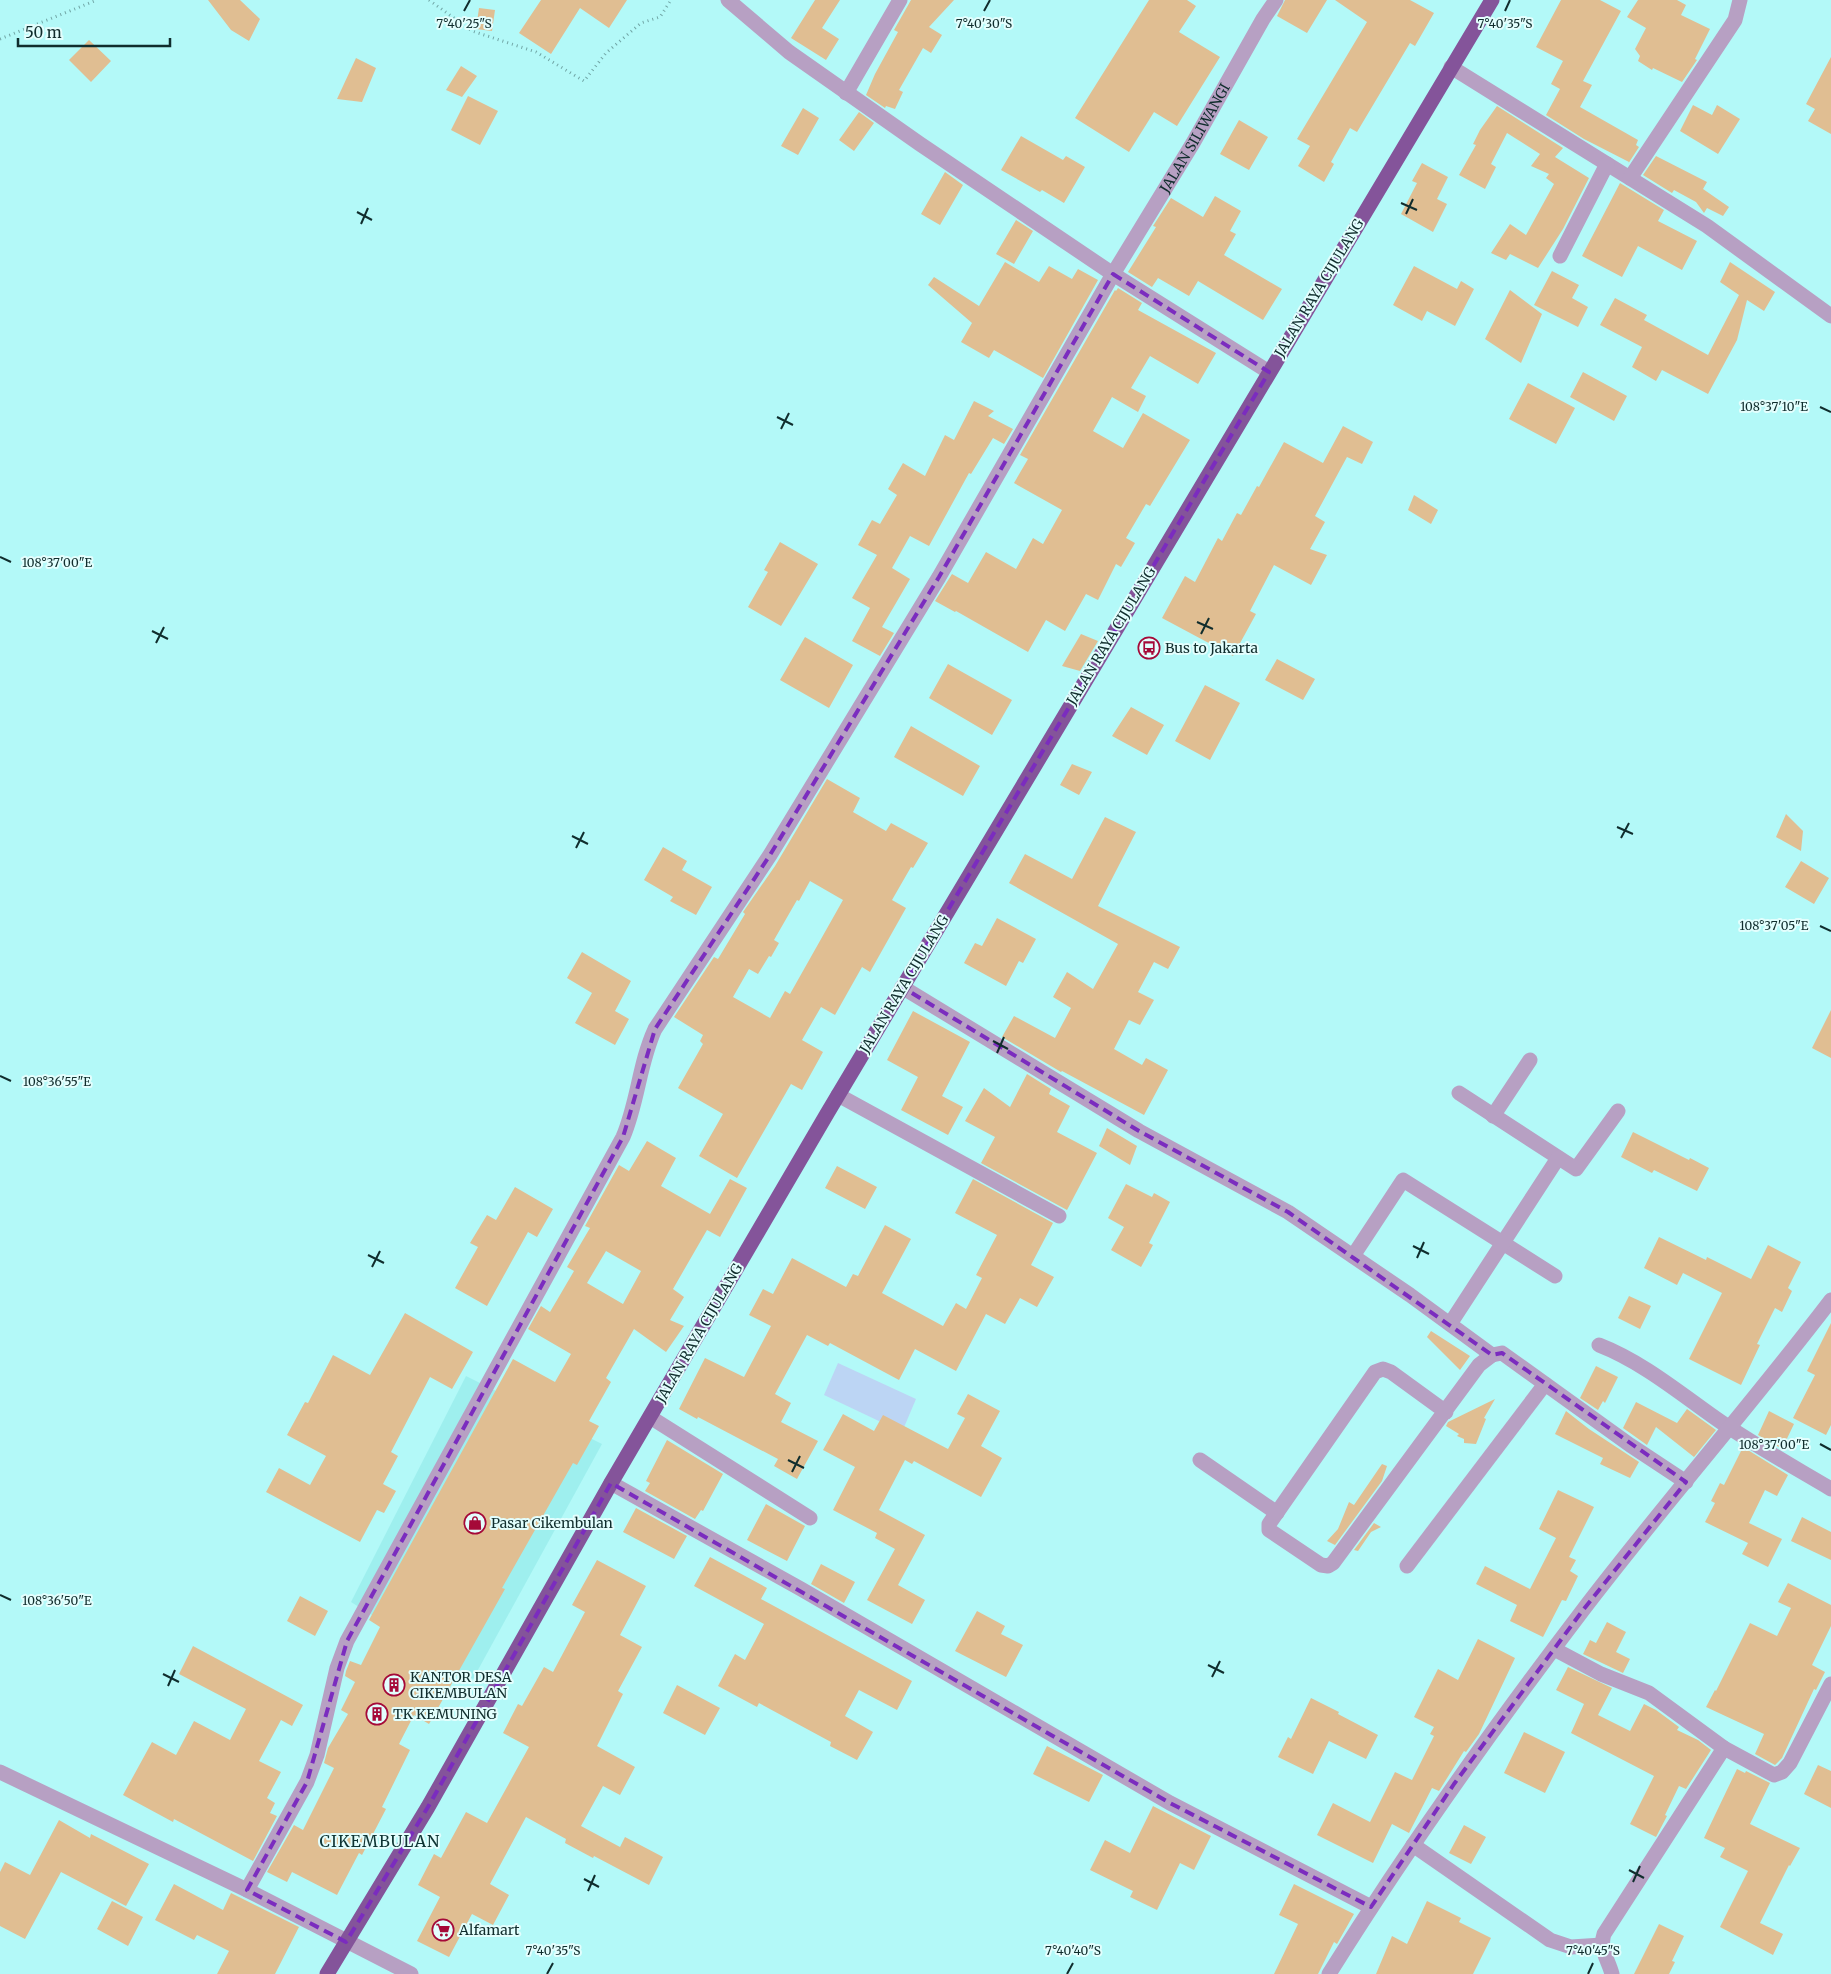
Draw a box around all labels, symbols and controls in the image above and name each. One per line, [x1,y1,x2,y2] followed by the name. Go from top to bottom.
[18,15,170,47] scale bar
[436,16,492,31] text: 7°40'25"S
[956,16,1012,31] text: 7°40'30"S
[1478,16,1532,31] text: 7°40'35"S
[25,23,62,42] text: 50 m
[1155,80,1234,197] street label: JALAN SILIWANGI
[1270,216,1367,361] street label: JALAN RAYA CIJULANG
[1740,399,1808,414] text: 108°37'10"E
[22,555,92,570] text: 108°37'00"E
[1062,564,1159,709] street label: JALAN RAYA CIJULANG
[1137,636,1161,660] bus stop icon: Bus to Jakarta
[1165,639,1258,657] place label: Bus to Jakarta
[855,912,952,1057] street label: JALAN RAYA CIJULANG
[1740,918,1809,933] text: 108°37'05"E
[23,1074,91,1089] text: 108°36'55"E
[651,1260,746,1407] street label: JALAN RAYA CIJULANG
[1739,1437,1809,1452] text: 108°37'00"E
[463,1511,487,1535] shop icon: Pasar Cikembulan
[491,1514,613,1532] place label: Pasar Cikembulan
[22,1593,92,1608] text: 108°36'50"E
[410,1668,512,1702] place label: KANTOR DESA CIKEMBULAN
[382,1673,406,1697] building icon: KANTOR DESA CIKEMBULAN
[365,1702,389,1726] building icon: TK KEMUNING
[393,1705,497,1723] place label: TK KEMUNING
[320,1831,440,1851] district label: CIKEMBULAN
[431,1918,455,1942] supermarket icon: Alfamart
[458,1921,520,1939] place label: Alfamart
[526,1943,580,1958] text: 7°40'35"S
[1045,1943,1101,1958] text: 7°40'40"S
[1566,1943,1620,1958] text: 7°40'45"S

